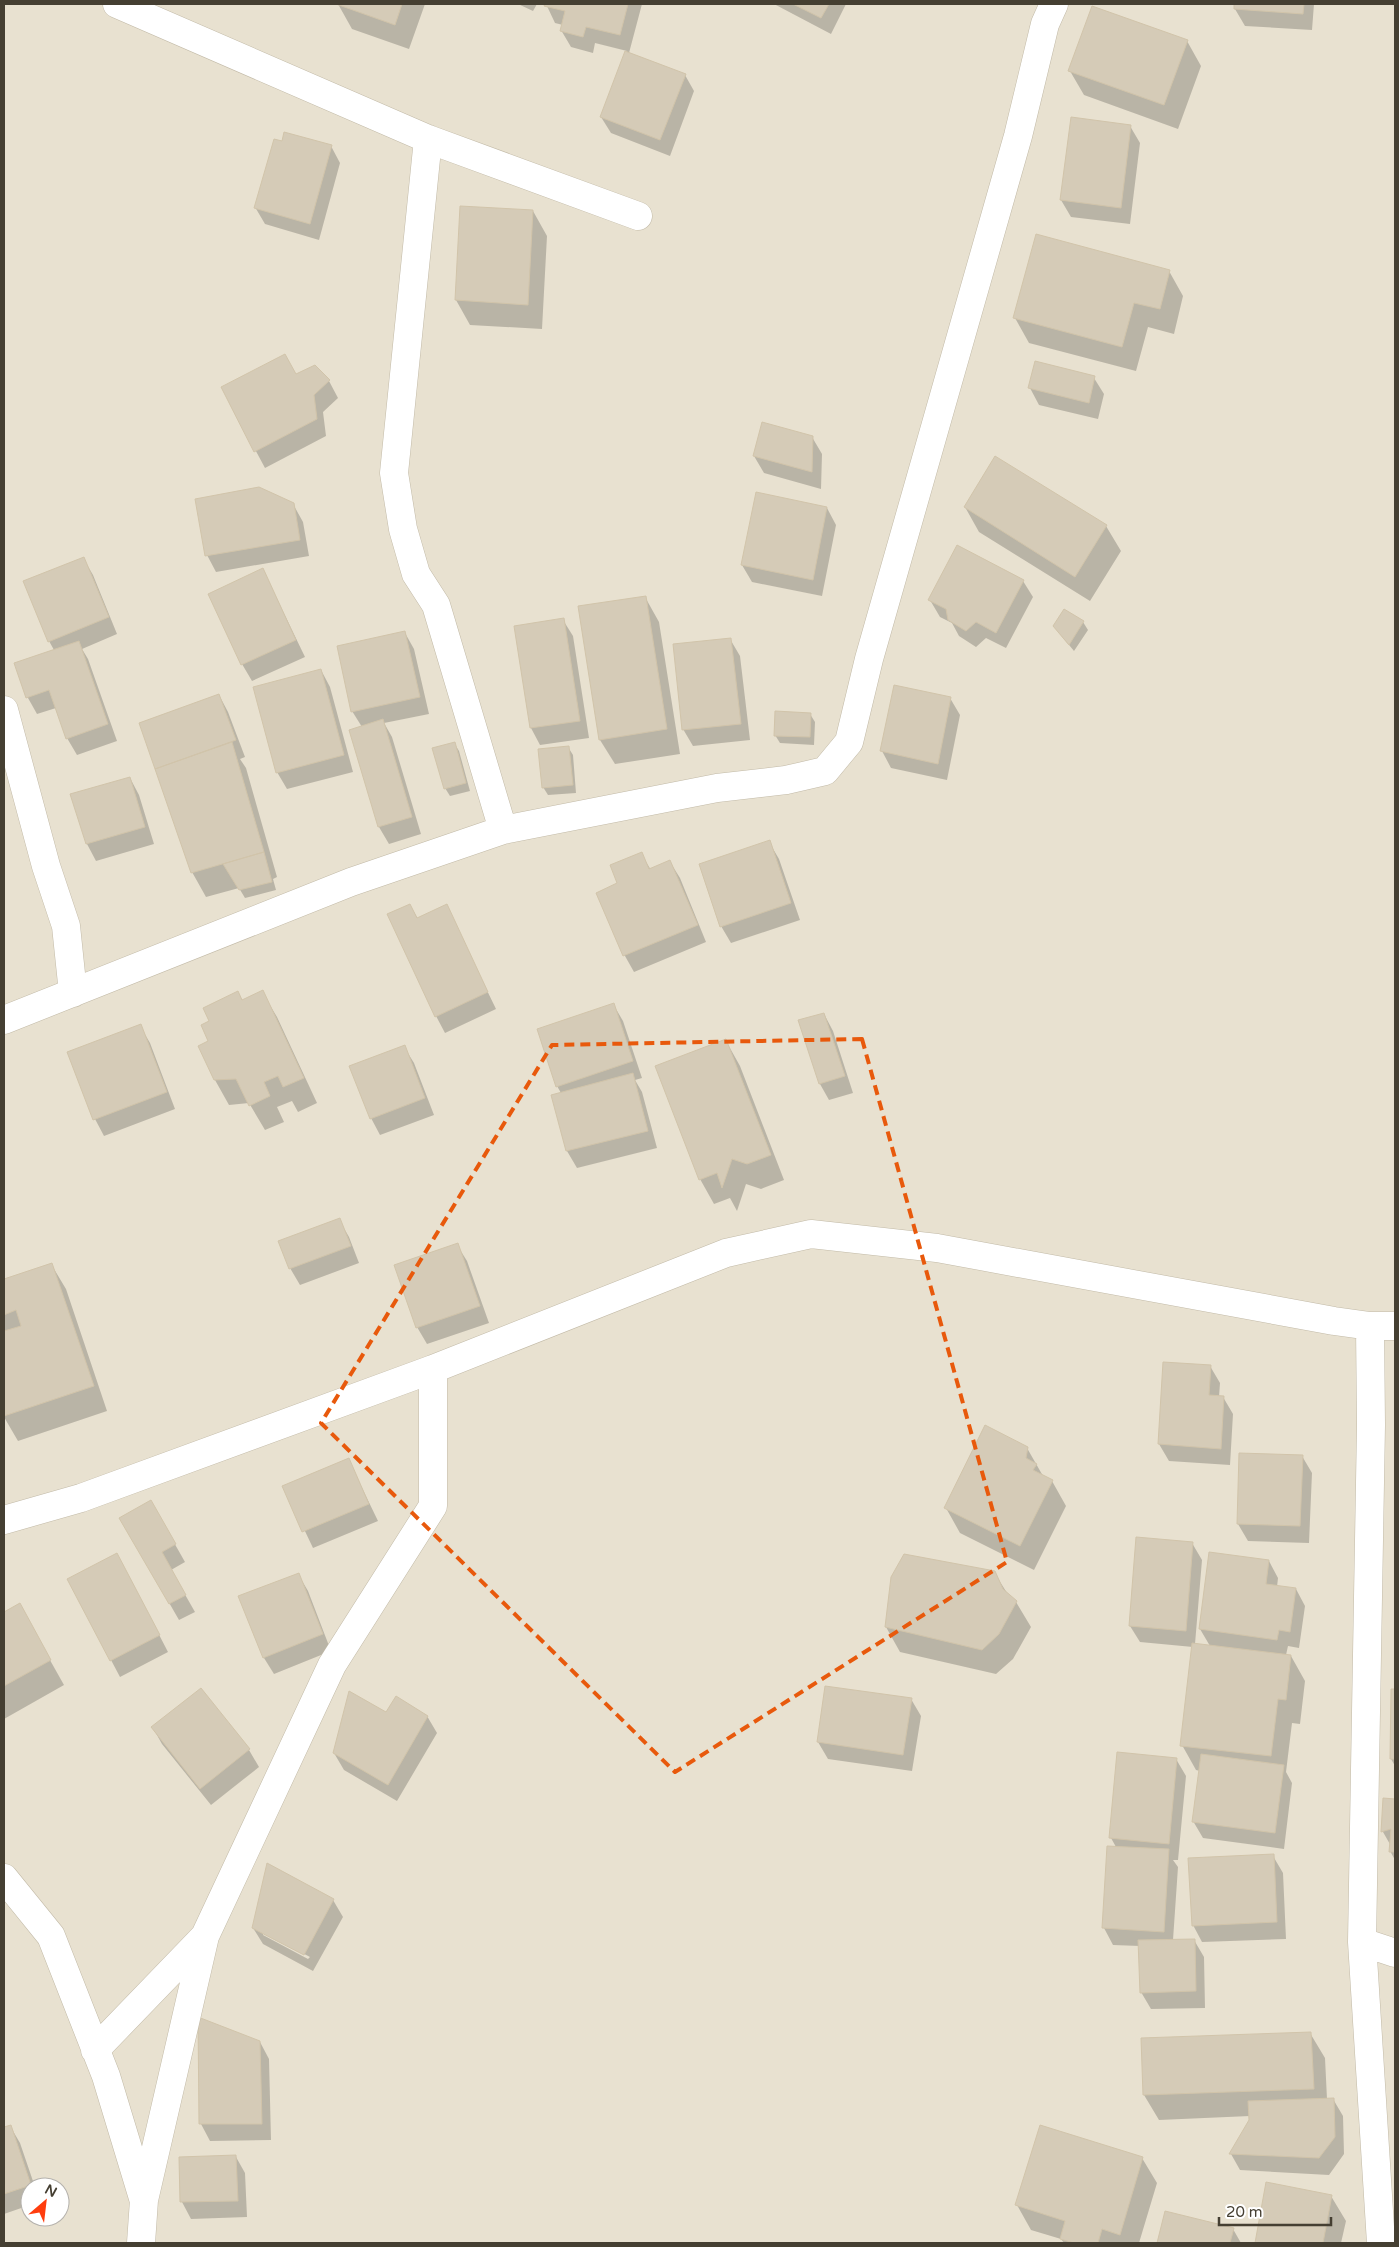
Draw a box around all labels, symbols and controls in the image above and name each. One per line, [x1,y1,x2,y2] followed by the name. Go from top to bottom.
[20,2177,70,2227] north arrow
[42,2181,60,2201] text: N
[1219,2194,1332,2226] scale bar
[1226,2203,1263,2221] text: 20 m

